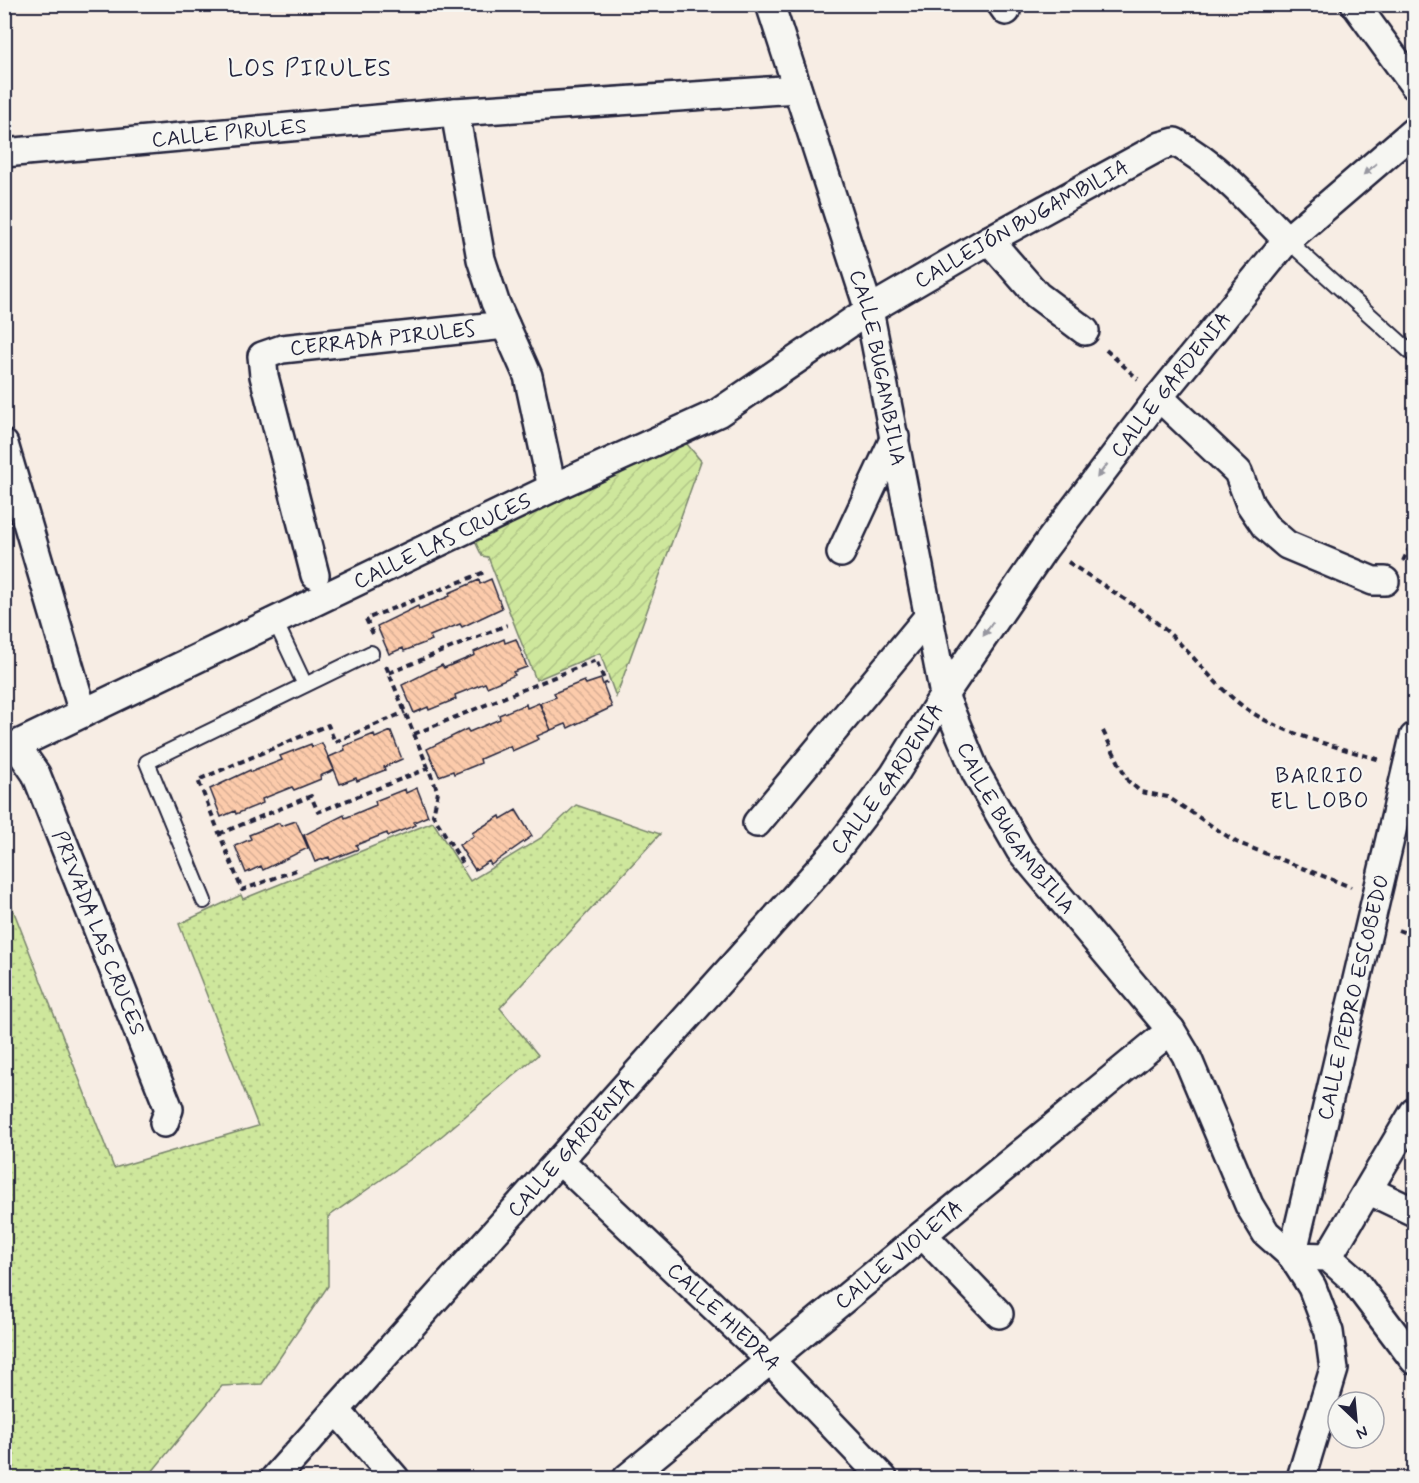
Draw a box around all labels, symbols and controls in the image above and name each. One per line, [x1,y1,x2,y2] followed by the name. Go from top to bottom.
[228,54,392,85] district label: LOS PIRULES
[151,113,308,155] street label: CALLE PIRULES
[910,153,1134,295] street label: CALLEJÓN BUGAMBILIA
[1363,162,1378,175] one-way arrow
[842,266,912,468] street label: CALLE BUGAMBILIA
[1105,306,1238,464] street label: CALLE GARDENIA
[289,315,477,363] street label: CERRADA PIRULES
[1096,463,1109,479] one-way arrow
[349,487,536,596] street label: CALLE LAS CRUCES
[983,621,994,637] one-way arrow
[825,698,951,861] street label: CALLE GARDENIA
[950,738,1081,920] street label: CALLE BUGAMBILIA
[1270,763,1370,816] district label: BARRIO EL LOBO
[45,827,151,1040] street label: PRIVADA LAS CRUCES
[1311,872,1396,1123] street label: CALLE PEDRO ESCOBEDO
[501,1072,642,1224] street label: CALLE GARDENIA
[829,1194,969,1316] street label: CALLE VIOLETA
[661,1257,786,1378] street label: CALLE HIEDRA
[1326,1390,1386,1450] north arrow
[1353,1420,1371,1444] text: N

